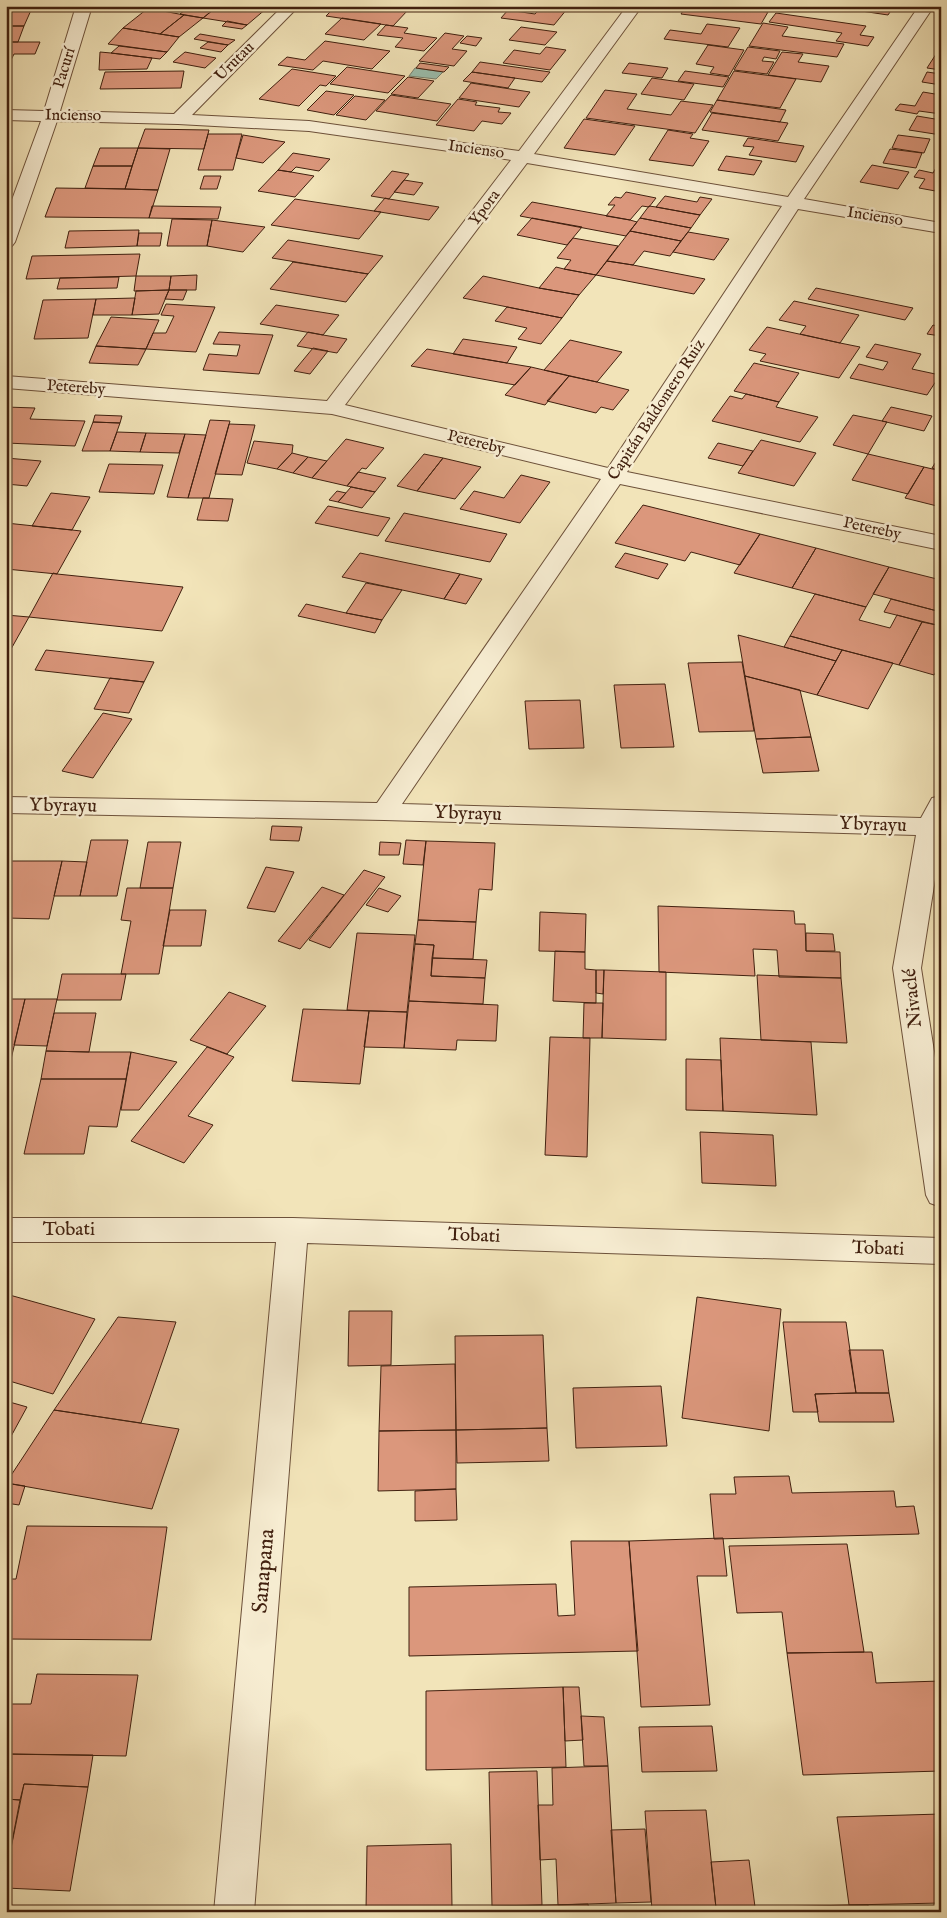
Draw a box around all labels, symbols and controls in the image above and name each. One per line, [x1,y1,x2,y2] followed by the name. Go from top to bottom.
[211,38,259,86] street label: Urutau
[49,44,81,91] street label: Pacurí
[45,106,102,126] street label: Incienso
[447,136,506,164] street label: Incienso
[465,186,505,230] street label: Ypora
[845,203,905,231] street label: Incienso
[604,336,710,484] street label: Capitán Baldomero Ruiz
[46,376,106,400] street label: Petereby
[445,426,507,460] street label: Petereby
[841,513,903,545] street label: Petereby
[29,793,97,819] street label: Ybyrayu
[434,801,502,827] street label: Ybyrayu
[839,812,907,838] street label: Ybyrayu
[898,967,928,1029] street label: Nivaclé
[43,1218,95,1242] street label: Tobati
[447,1223,501,1249] street label: Tobati
[851,1236,905,1262] street label: Tobati
[246,1527,282,1614] street label: Sanapana

